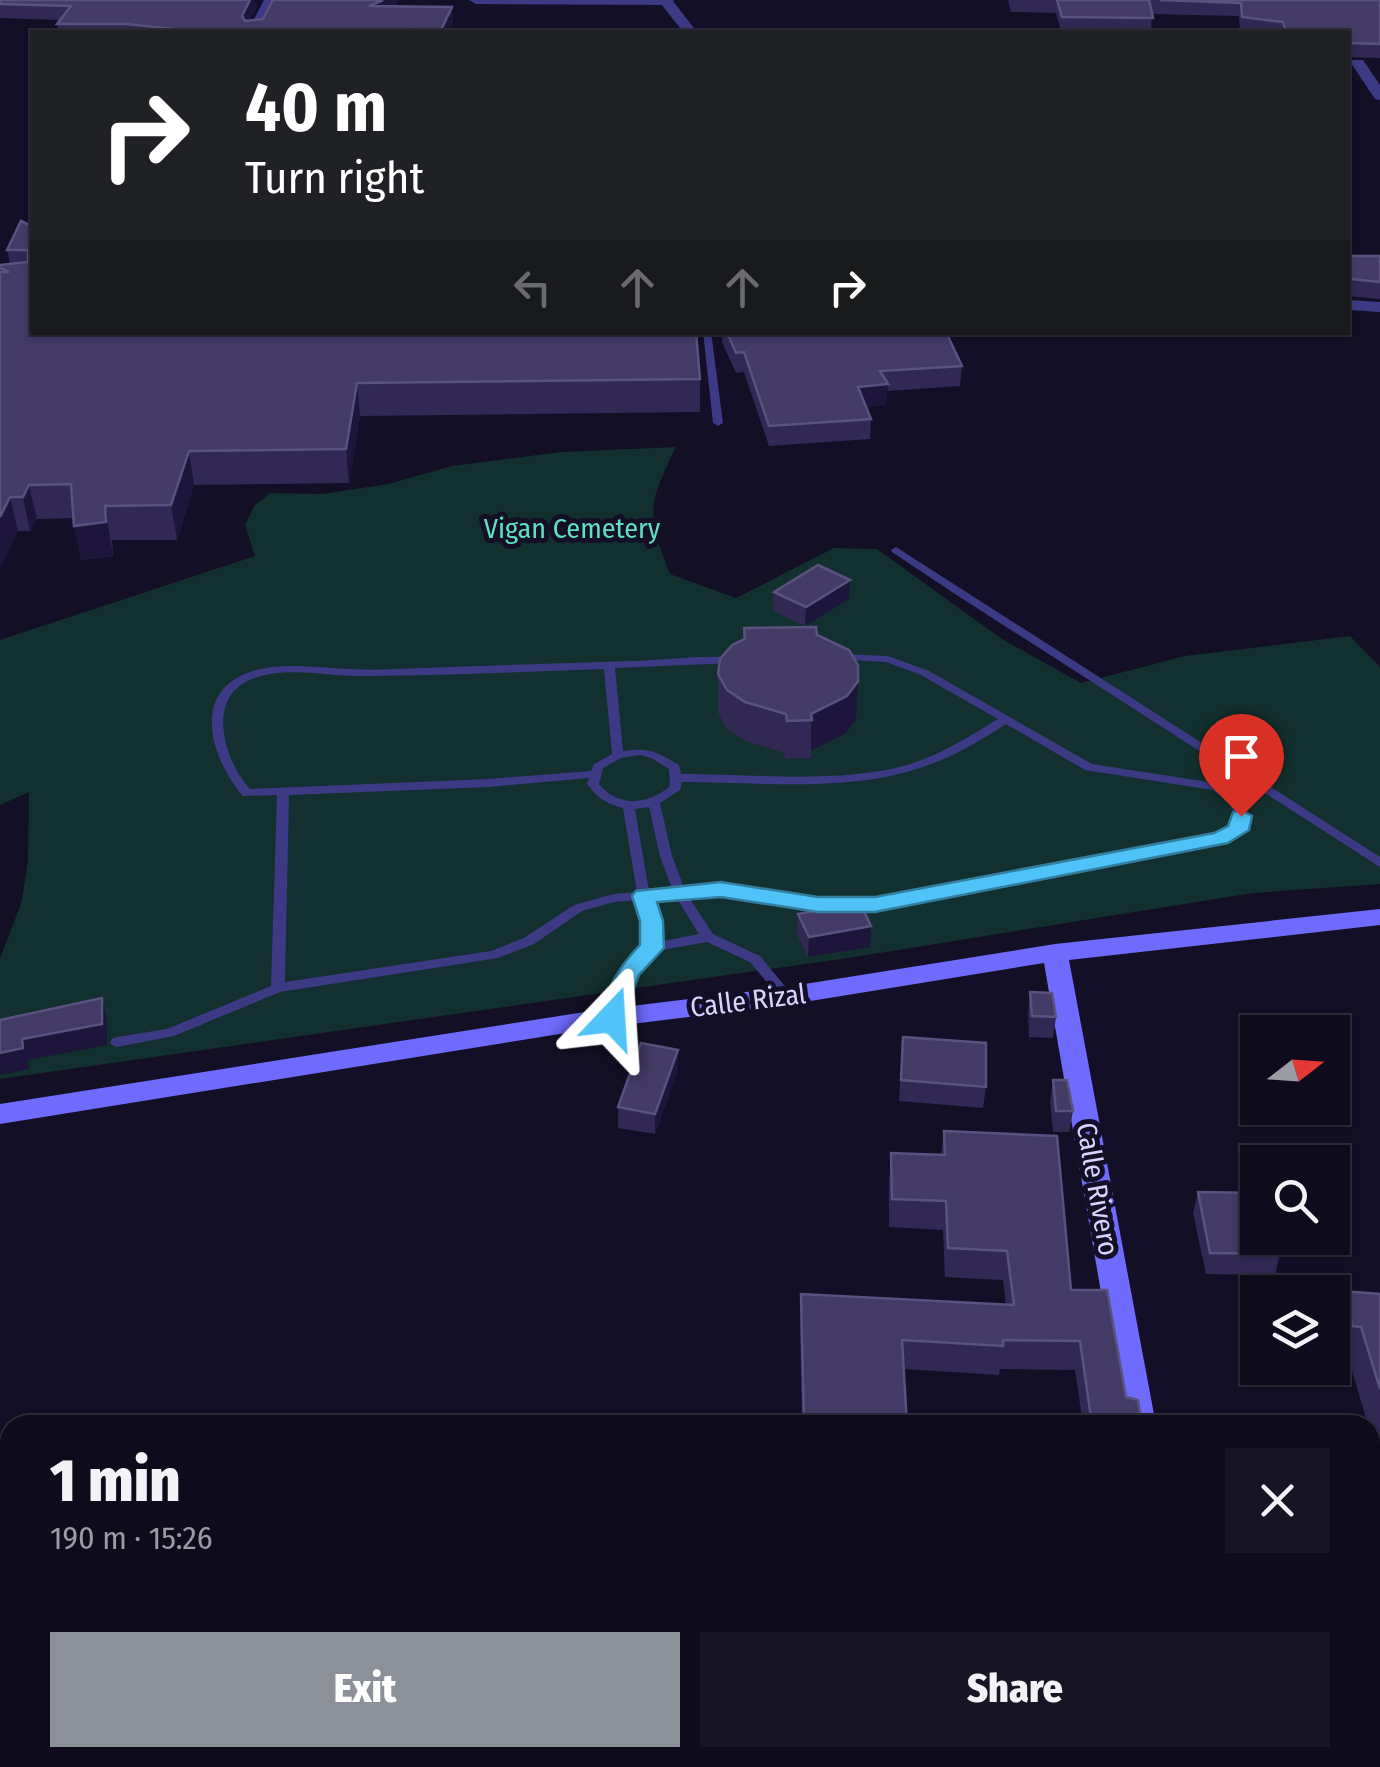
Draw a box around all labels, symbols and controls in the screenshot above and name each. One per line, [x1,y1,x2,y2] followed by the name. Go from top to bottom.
[245,66,387,150] text: 40 m
[80,70,210,200] icon: right
[245,151,424,205] text: Turn right
[505,260,560,315] icon: left
[610,260,665,315] icon: ahead
[715,260,770,315] icon: ahead
[820,260,875,315] icon: right
[484,512,661,545] park label: Vigan Cemetery
[1199,714,1284,817] pin
[1214,729,1269,784] icon: arrive
[560,966,664,1070] position arrow
[688,977,808,1024] street label: Calle Rizal
[1240,1015,1350,1125] north arrow
[1240,1015,1350,1385] map controls
[1070,1120,1125,1258] street label: Calle Rivero
[1240,1145,1350,1255] button: search
[1240,1275,1350,1385] button: layers
[50,1445,181,1517] text: 1 min
[1225,1448,1330,1553] button: close
[50,1519,213,1557] text: 190 m · 15:26
[50,1632,680,1747] button: Exit
[700,1632,1330,1747] button: Share

